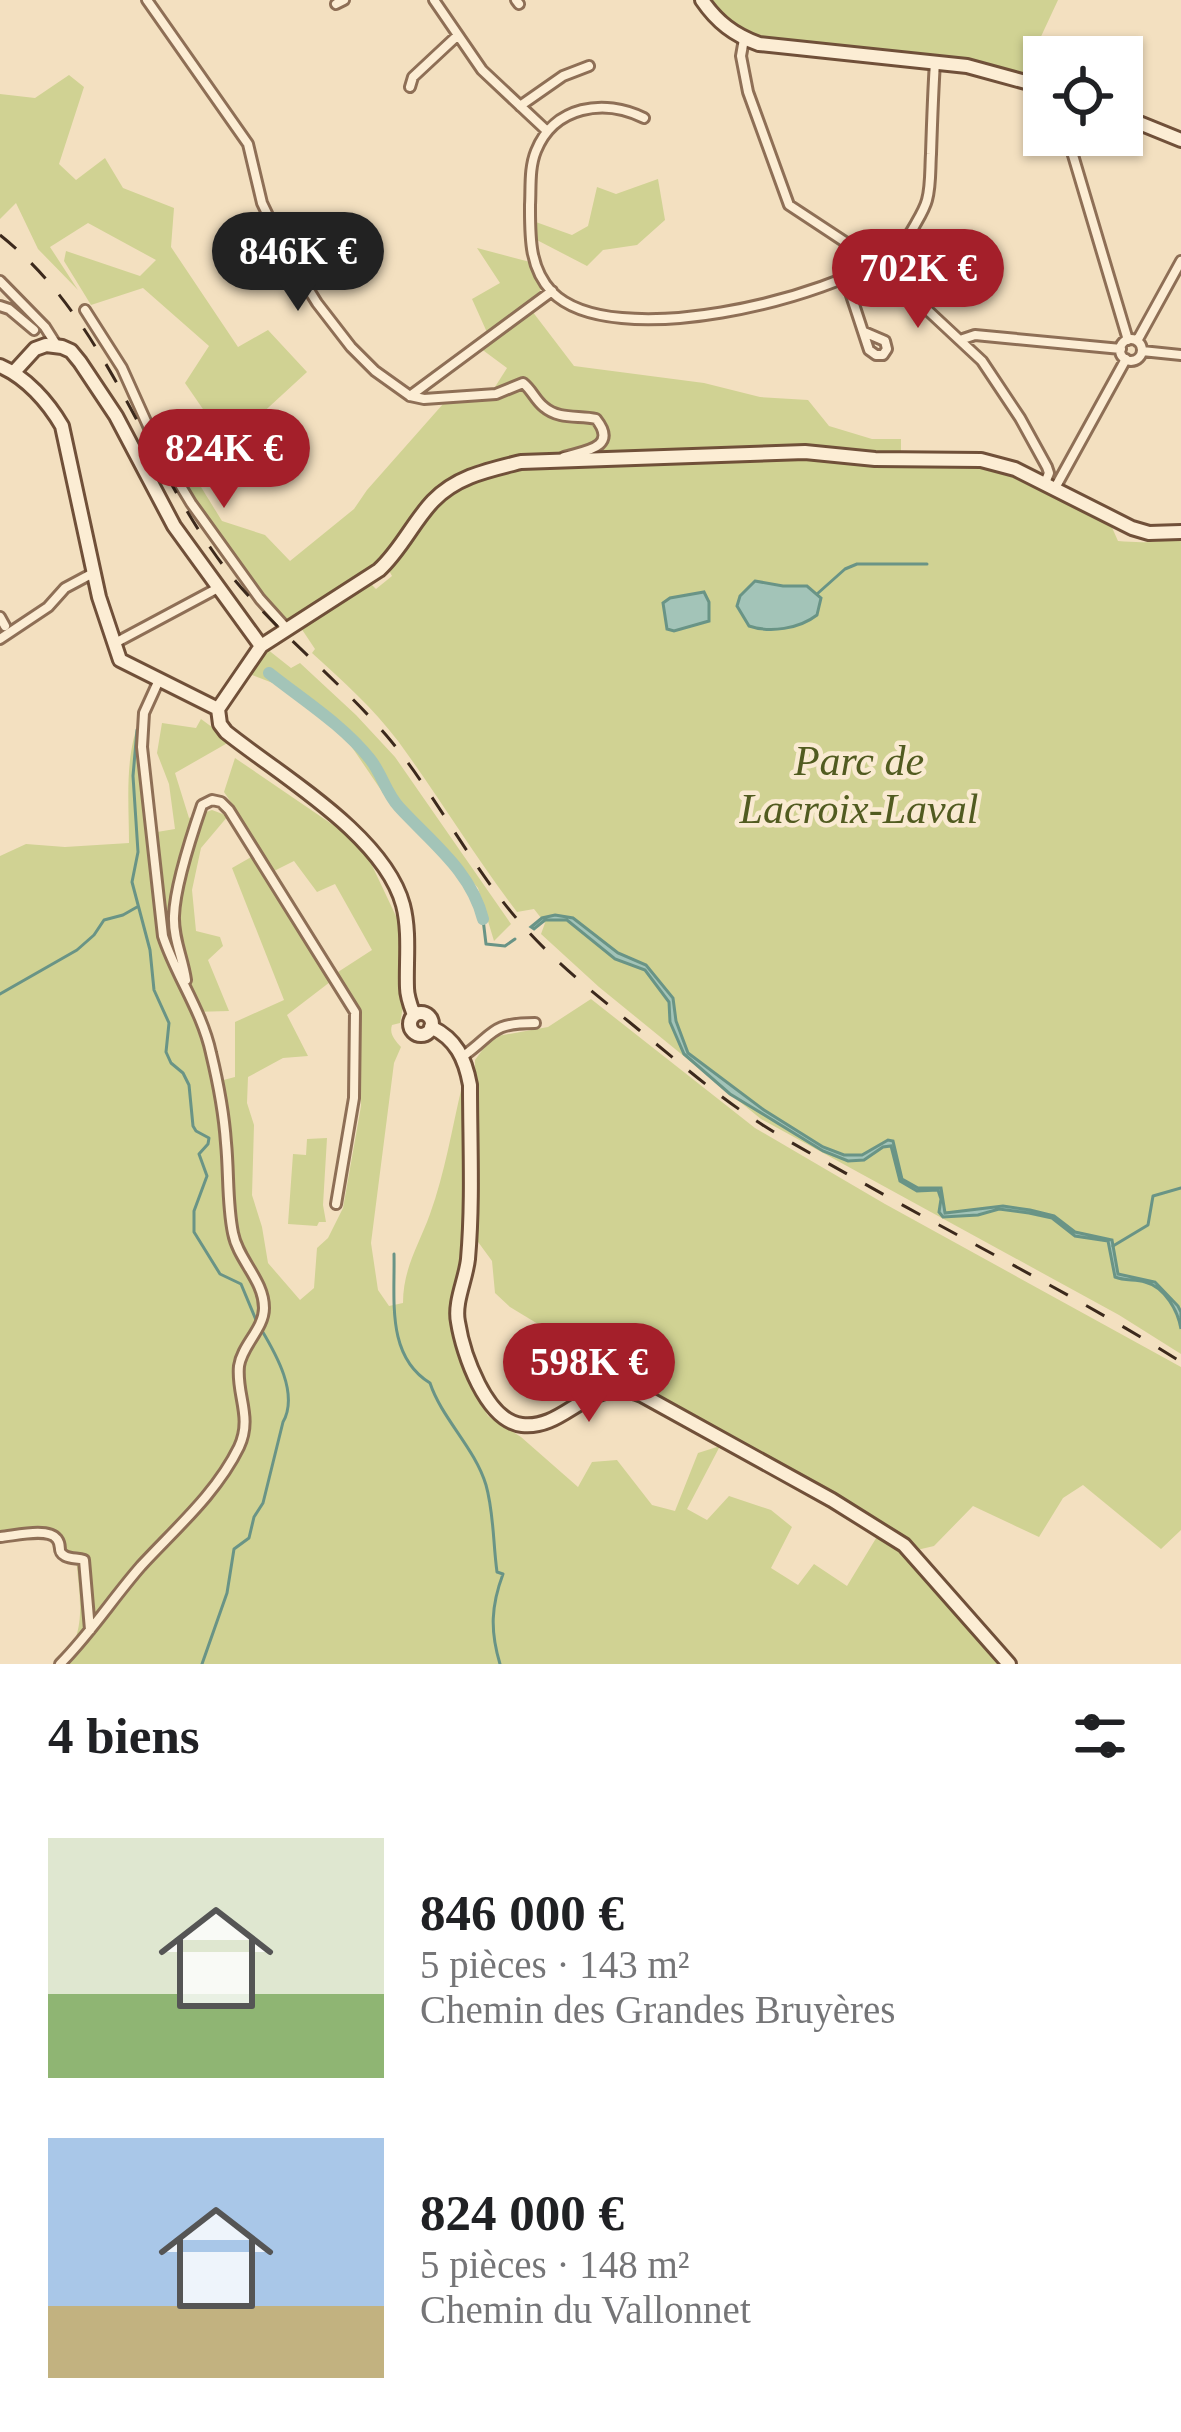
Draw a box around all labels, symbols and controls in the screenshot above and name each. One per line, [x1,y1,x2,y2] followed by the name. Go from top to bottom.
[1023,36,1143,156] map controls
[1023,36,1143,156] button: locate
[200,212,396,314] pin: 846K €
[239,229,357,272] text: 846K €
[820,229,1016,331] pin: 702K €
[859,246,977,289] text: 702K €
[126,409,322,511] pin: 824K €
[165,426,283,469] text: 824K €
[739,738,978,832] park label: Parc de Lacroix-Laval
[491,1323,687,1425] pin: 598K €
[530,1340,648,1383] text: 598K €
[1067,1703,1133,1769] icon: filters
[48,1708,200,1764] text: 4 biens
[420,1885,624,1941] text: 846 000 €
[144,1886,288,2030] icon: home
[420,1943,689,1986] text: 5 pièces · 143 m²
[420,1988,895,2031] text: Chemin des Grandes Bruyères
[420,2185,624,2241] text: 824 000 €
[144,2186,288,2330] icon: home
[420,2243,689,2286] text: 5 pièces · 148 m²
[420,2288,751,2331] text: Chemin du Vallonnet

